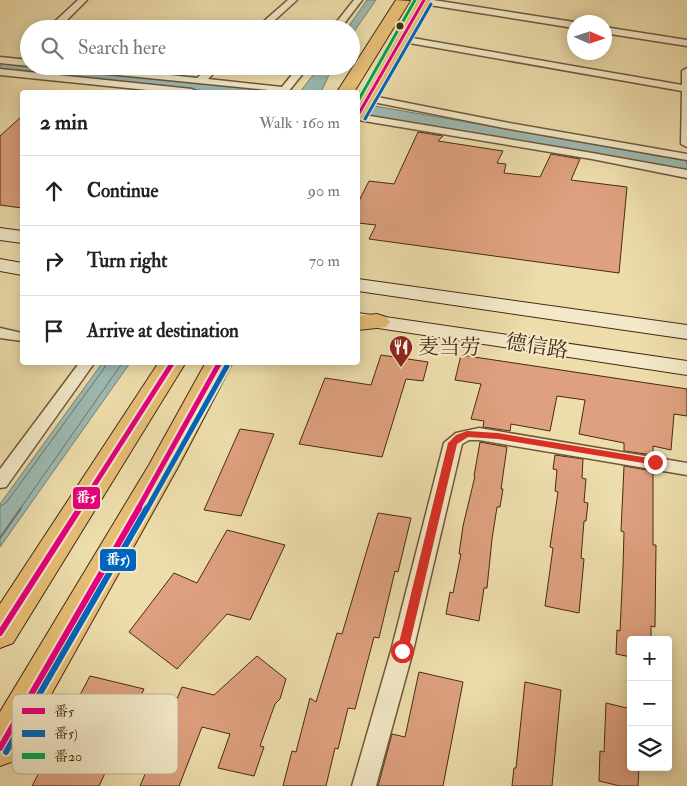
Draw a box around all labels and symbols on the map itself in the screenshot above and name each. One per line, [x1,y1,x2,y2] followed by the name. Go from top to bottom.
[567,15,612,60] north arrow
[395,21,405,31] unlabelled marker
[504,328,570,365] street label: 德信路
[388,334,414,368] restaurant icon: 麦当劳
[418,334,481,361] place label: 麦当劳
[644,451,667,474] route end
[72,486,101,510] line badge: 番5
[76,489,97,506] text: 番5
[99,548,137,572] line badge: 番5)
[106,551,130,568] text: 番5)
[391,640,414,663] route start
[12,694,178,774] legend
[54,703,75,720] text: 番5
[54,725,78,742] text: 番5)
[54,748,82,765] text: 番20

